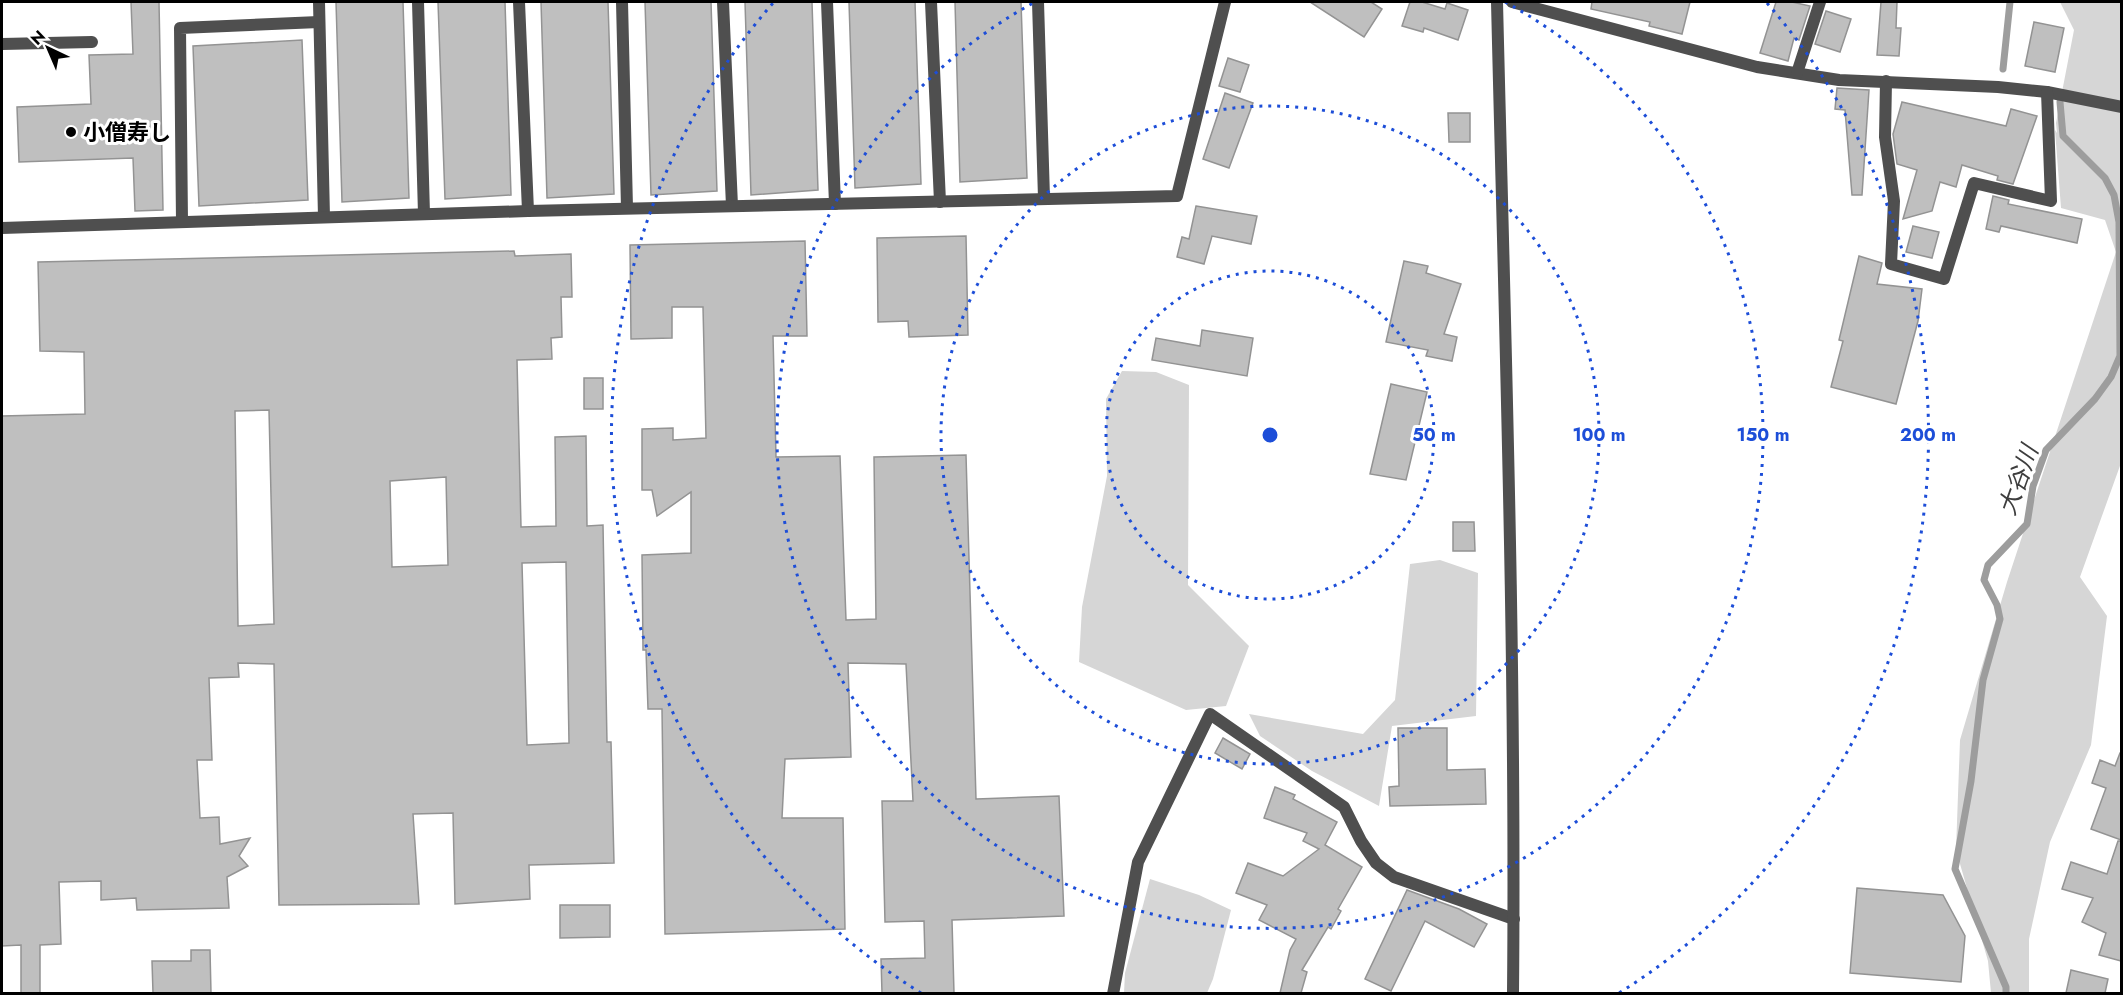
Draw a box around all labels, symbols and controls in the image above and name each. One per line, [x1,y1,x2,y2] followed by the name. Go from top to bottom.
[18,18,78,78] north arrow
[25,25,50,50] text: N
[83,116,171,148] place label: 小僧寿し
[64,125,78,139] marker: 小僧寿し
[1412,422,1456,448] text: 50 m
[1572,422,1626,448] text: 100 m
[1737,422,1789,448] text: 150 m
[1900,422,1956,448] text: 200 m
[1260,425,1280,445] centre of rings
[1989,437,2048,520] water label: 大谷川

